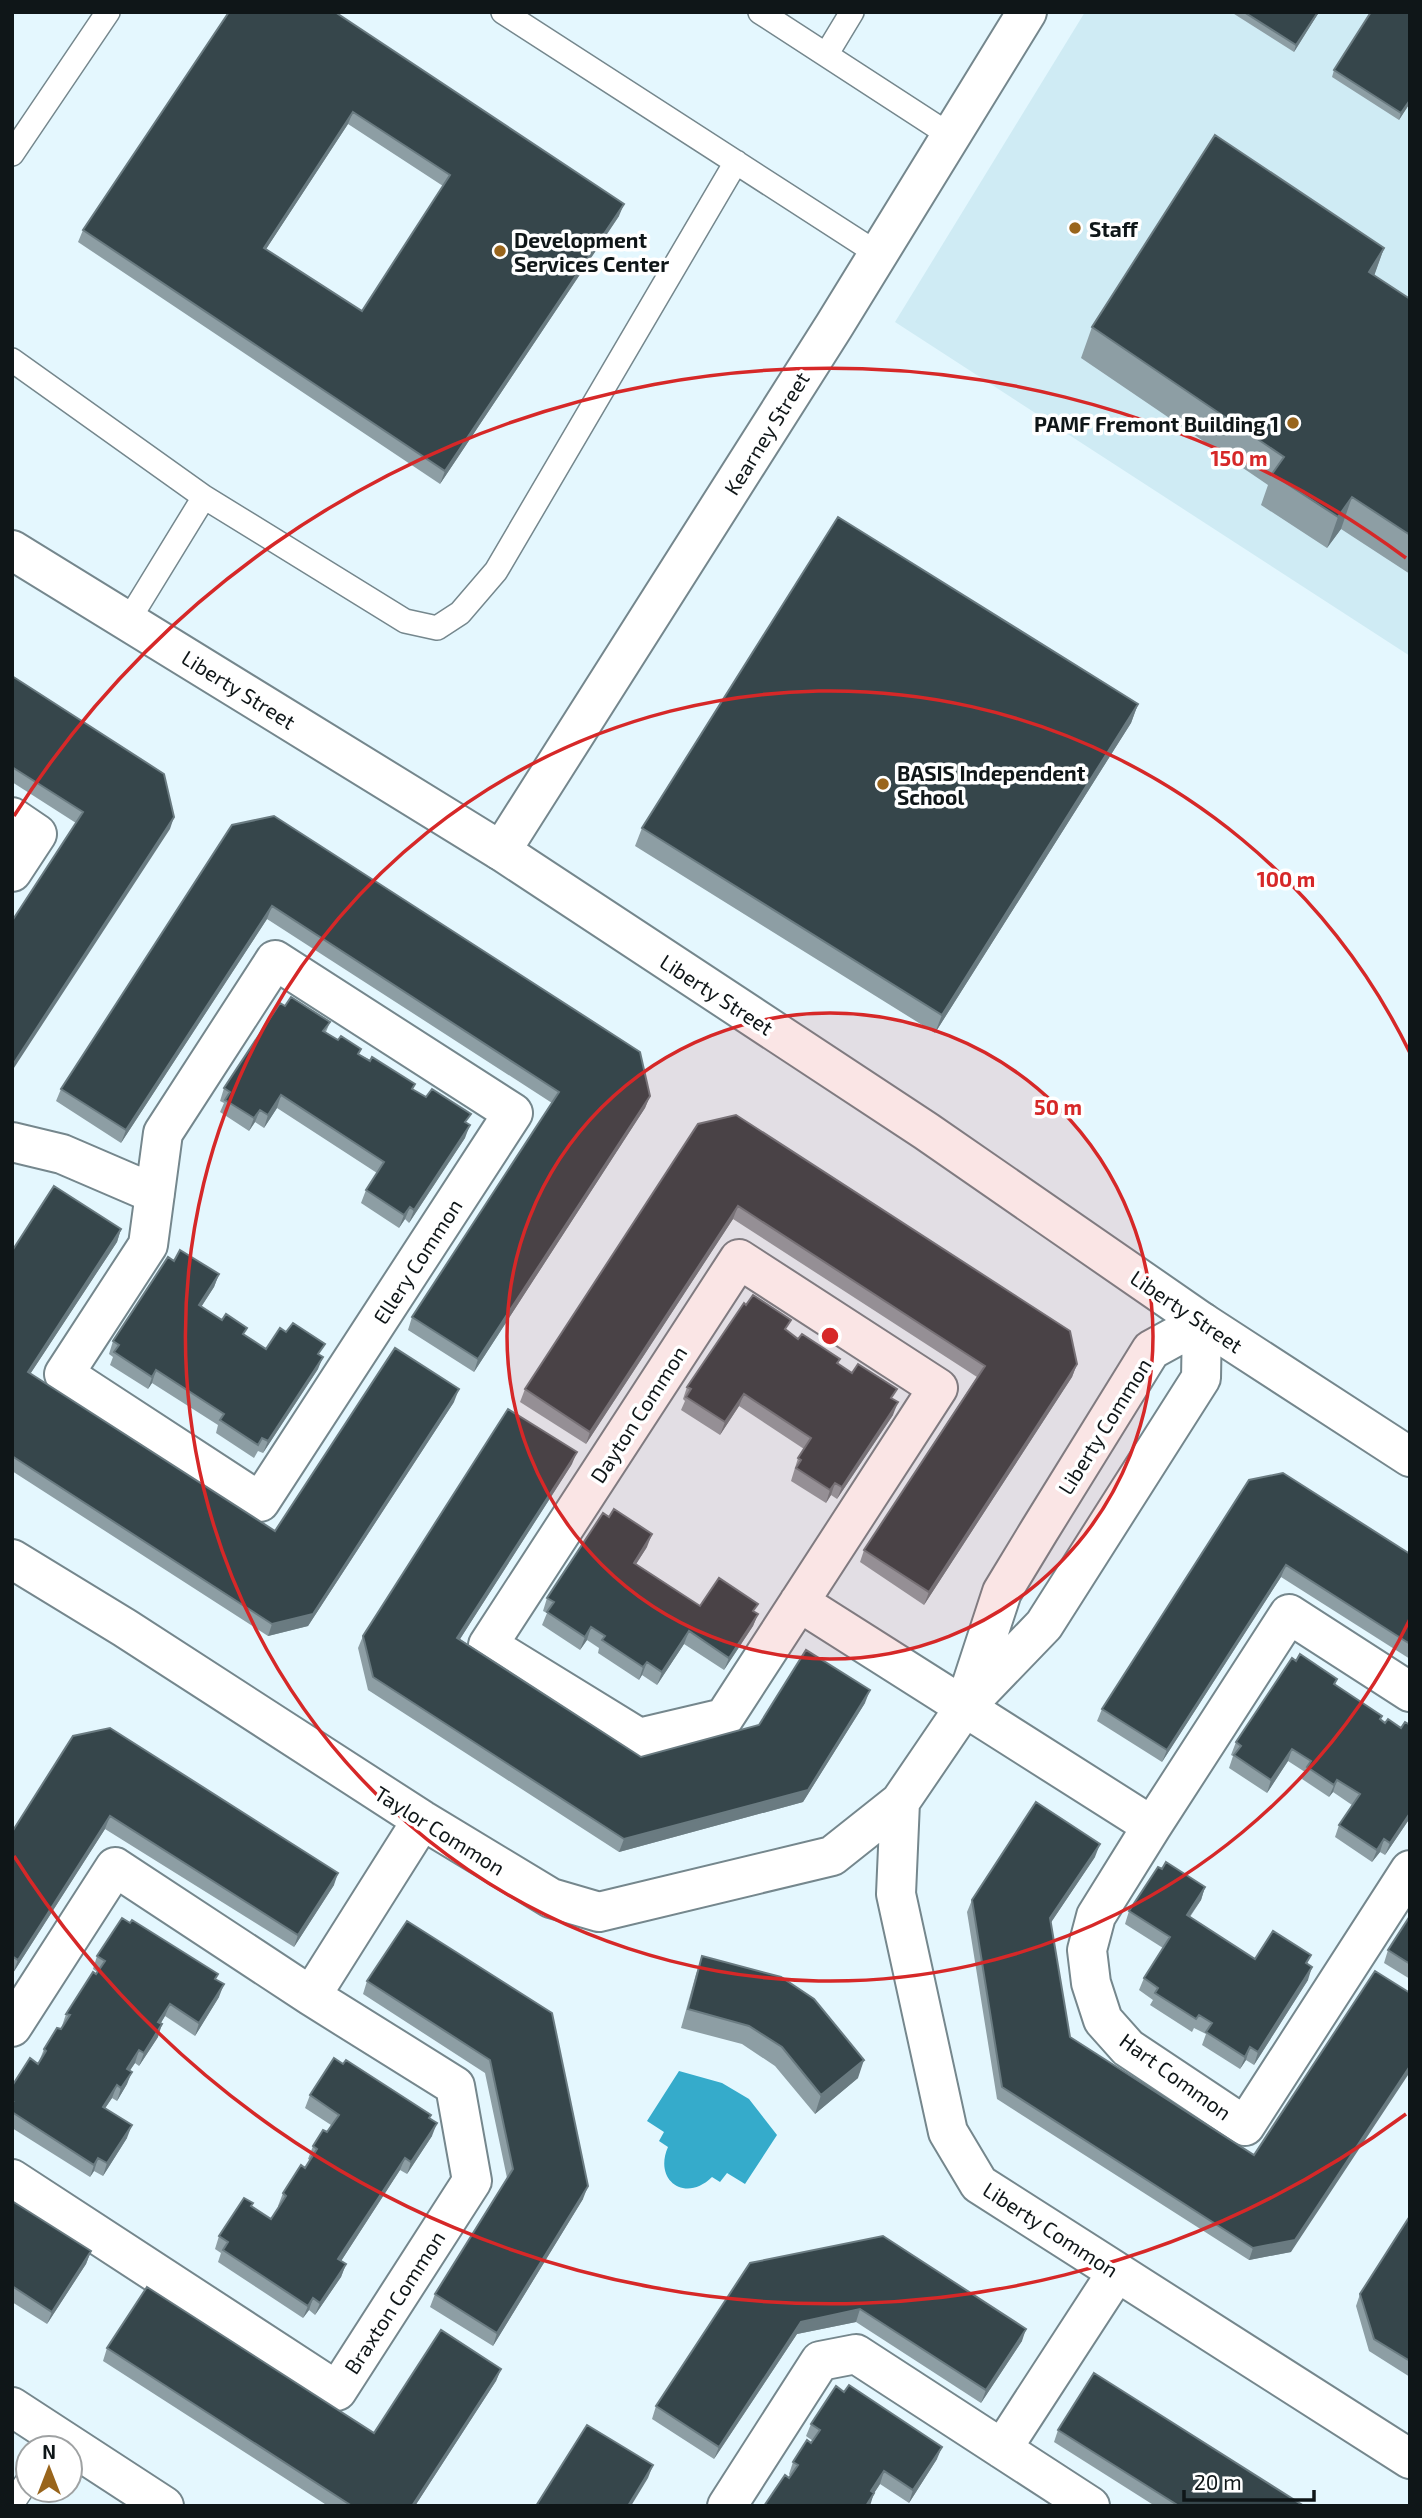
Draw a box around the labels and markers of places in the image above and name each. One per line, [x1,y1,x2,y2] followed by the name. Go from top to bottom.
[1089,216,1139,241] place label: Staff
[1067,220,1083,236] marker: Staff
[514,227,669,276] place label: Development Services Center
[492,243,508,259] marker: Development Services Center
[1034,411,1279,436] place label: PAMF Fremont Building 1
[1285,415,1301,431] marker: PAMF Fremont Building 1
[897,760,1086,809] place label: BASIS Independent School
[875,776,891,792] marker: BASIS Independent School
[818,1324,842,1348] centre of rings

